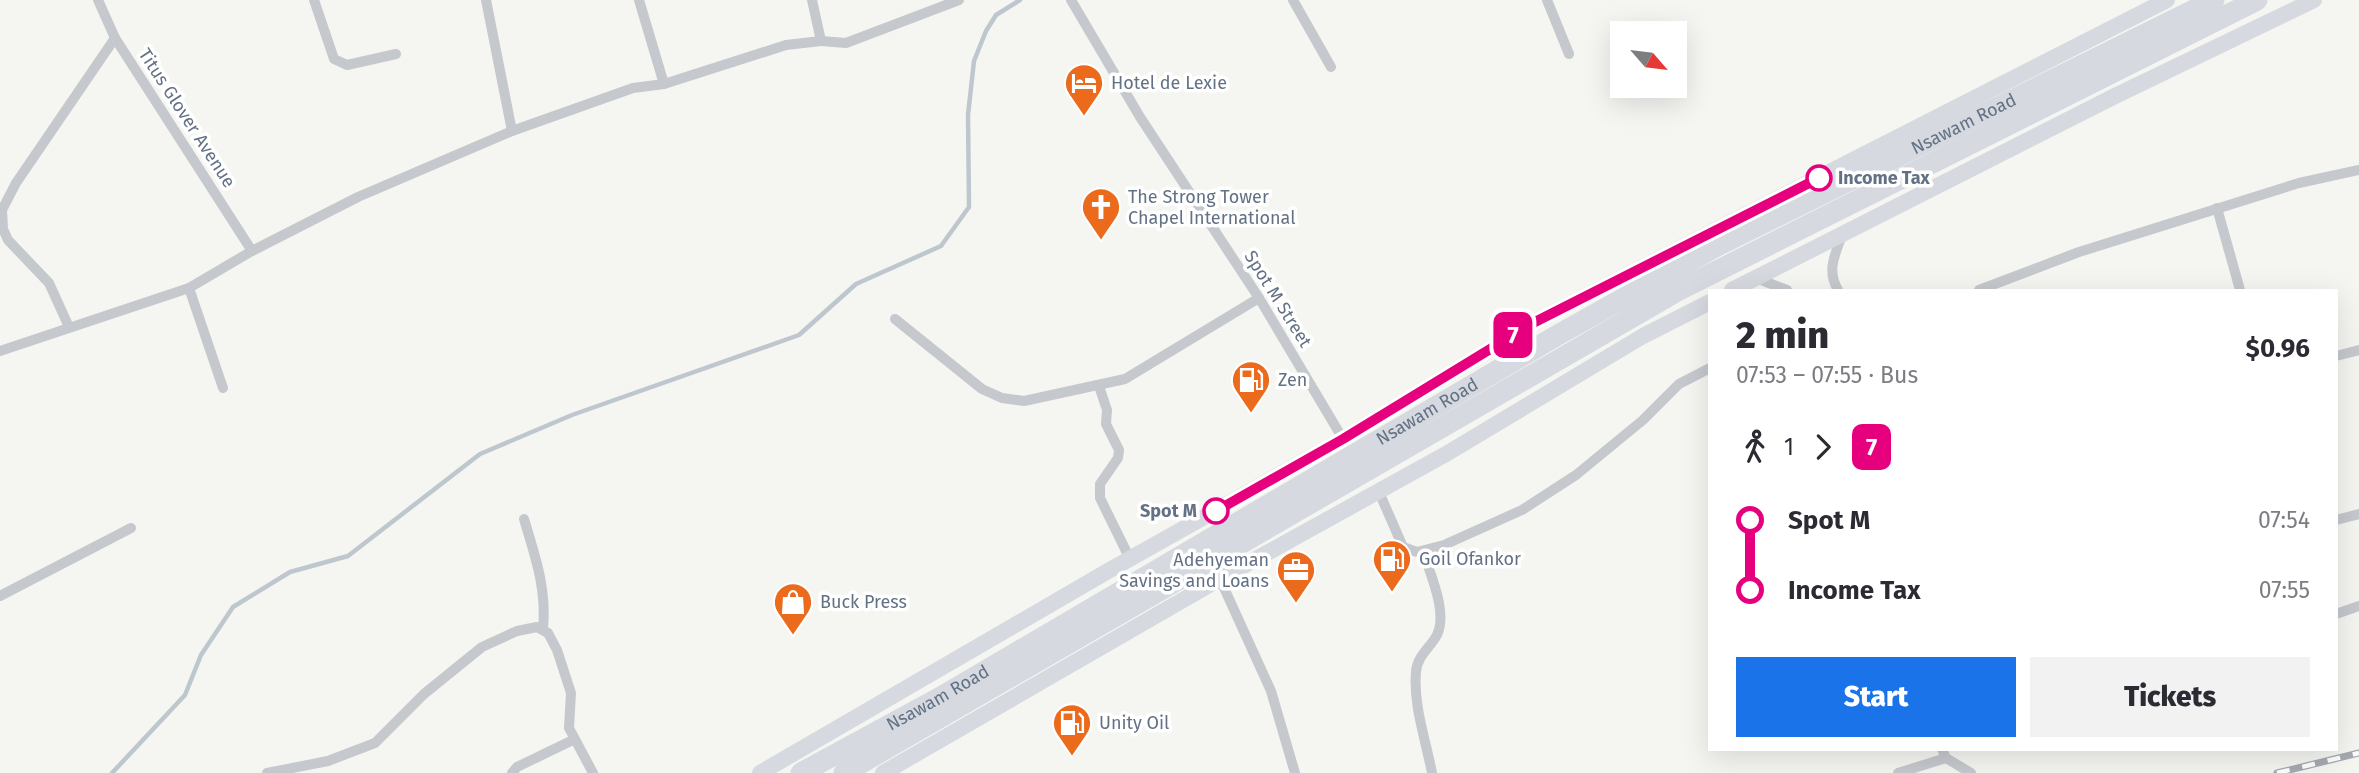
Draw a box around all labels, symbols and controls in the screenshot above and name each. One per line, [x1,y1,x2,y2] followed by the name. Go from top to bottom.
[1610,21,1687,98] north arrow
[1610,21,1687,98] map controls
[134,44,240,192] street label: Titus Glover Avenue
[1063,62,1105,117] hotel icon: Hotel de Lexie
[1111,72,1227,94] place label: Hotel de Lexie
[1907,89,2020,159] street label: Nsawam Road
[1806,165,1832,191] marker: Income Tax
[1838,167,1931,189] place label: Income Tax
[1080,186,1122,241] church icon: The Strong Tower Chapel International
[1128,186,1296,229] place label: The Strong Tower Chapel International
[1240,247,1317,352] street label: Spot M Street
[1490,312,1536,358] line badge: 7
[1736,312,1829,358] text: 2 min
[1507,321,1519,349] text: 7
[2246,333,2310,364] text: $0.96
[1230,359,1272,414] fuel station icon: Zen
[1736,361,1918,389] text: 07:53 – 07:55 · Bus
[1278,369,1307,391] place label: Zen
[1372,373,1482,450] street label: Nsawam Road
[1736,428,1774,466] icon: walk
[1804,428,1842,466] icon: forward
[1784,433,1794,461] text: 1
[1866,433,1877,461] text: 7
[1203,498,1229,524] marker: Spot M
[1140,500,1197,522] place label: Spot M
[1788,505,1870,536] text: Spot M
[2258,506,2310,534] text: 07:54
[1371,538,1413,593] fuel station icon: Goil Ofankor
[1419,548,1521,570] place label: Goil Ofankor
[1119,549,1269,592] place label: Adehyeman Savings and Loans
[1275,549,1317,604] office icon: Adehyeman Savings and Loans
[1788,575,1921,606] text: Income Tax
[2259,576,2310,604] text: 07:55
[772,581,814,636] shop icon: Buck Press
[820,591,907,613] place label: Buck Press
[1736,657,2016,737] button: Start
[2030,657,2310,737] button: Tickets
[883,660,993,736] street label: Nsawam Road
[1051,702,1093,757] fuel station icon: Unity Oil
[1099,712,1169,734] place label: Unity Oil

